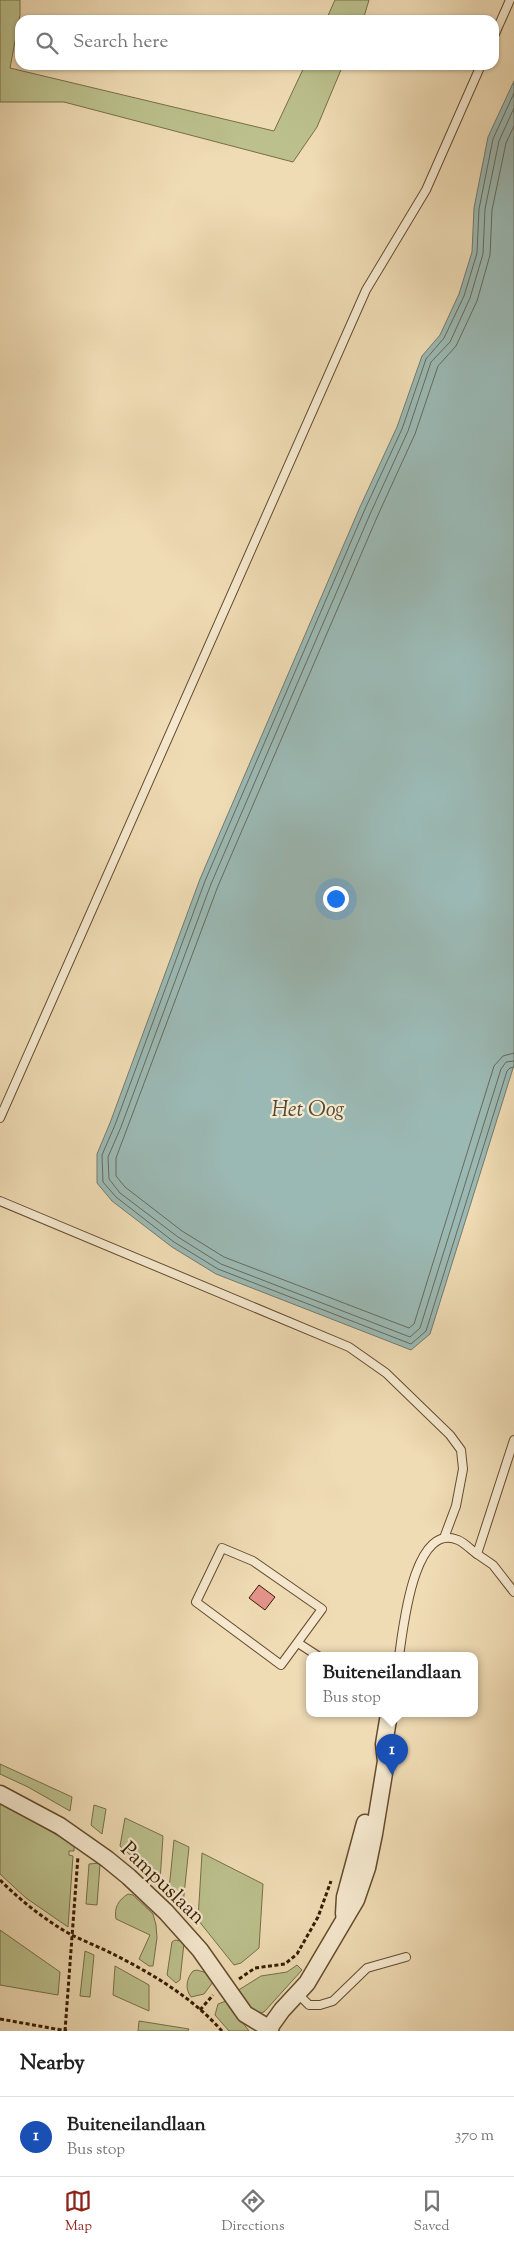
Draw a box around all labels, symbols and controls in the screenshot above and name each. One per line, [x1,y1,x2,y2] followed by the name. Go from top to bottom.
[15,15,499,70] search box
[33,29,61,57] icon: search
[73,29,168,56] text: Search here
[323,886,349,912] your location
[271,1095,345,1127] water label: Het Oog
[306,1652,478,1717] popup
[323,1660,461,1687] text: Buiteneilandlaan
[323,1687,381,1710] text: Bus stop
[376,1734,408,1775] pin: 1
[113,1836,211,1932] street label: Pampuslaan
[20,2049,85,2079] text: Nearby
[67,2112,206,2139] text: Buiteneilandlaan
[33,2125,39,2148] text: 1
[455,2125,494,2148] text: 370 m
[67,2139,125,2162] text: Bus stop
[64,2187,92,2237] tab: Map
[221,2187,285,2237] tab: Directions
[414,2187,449,2237] tab: Saved

